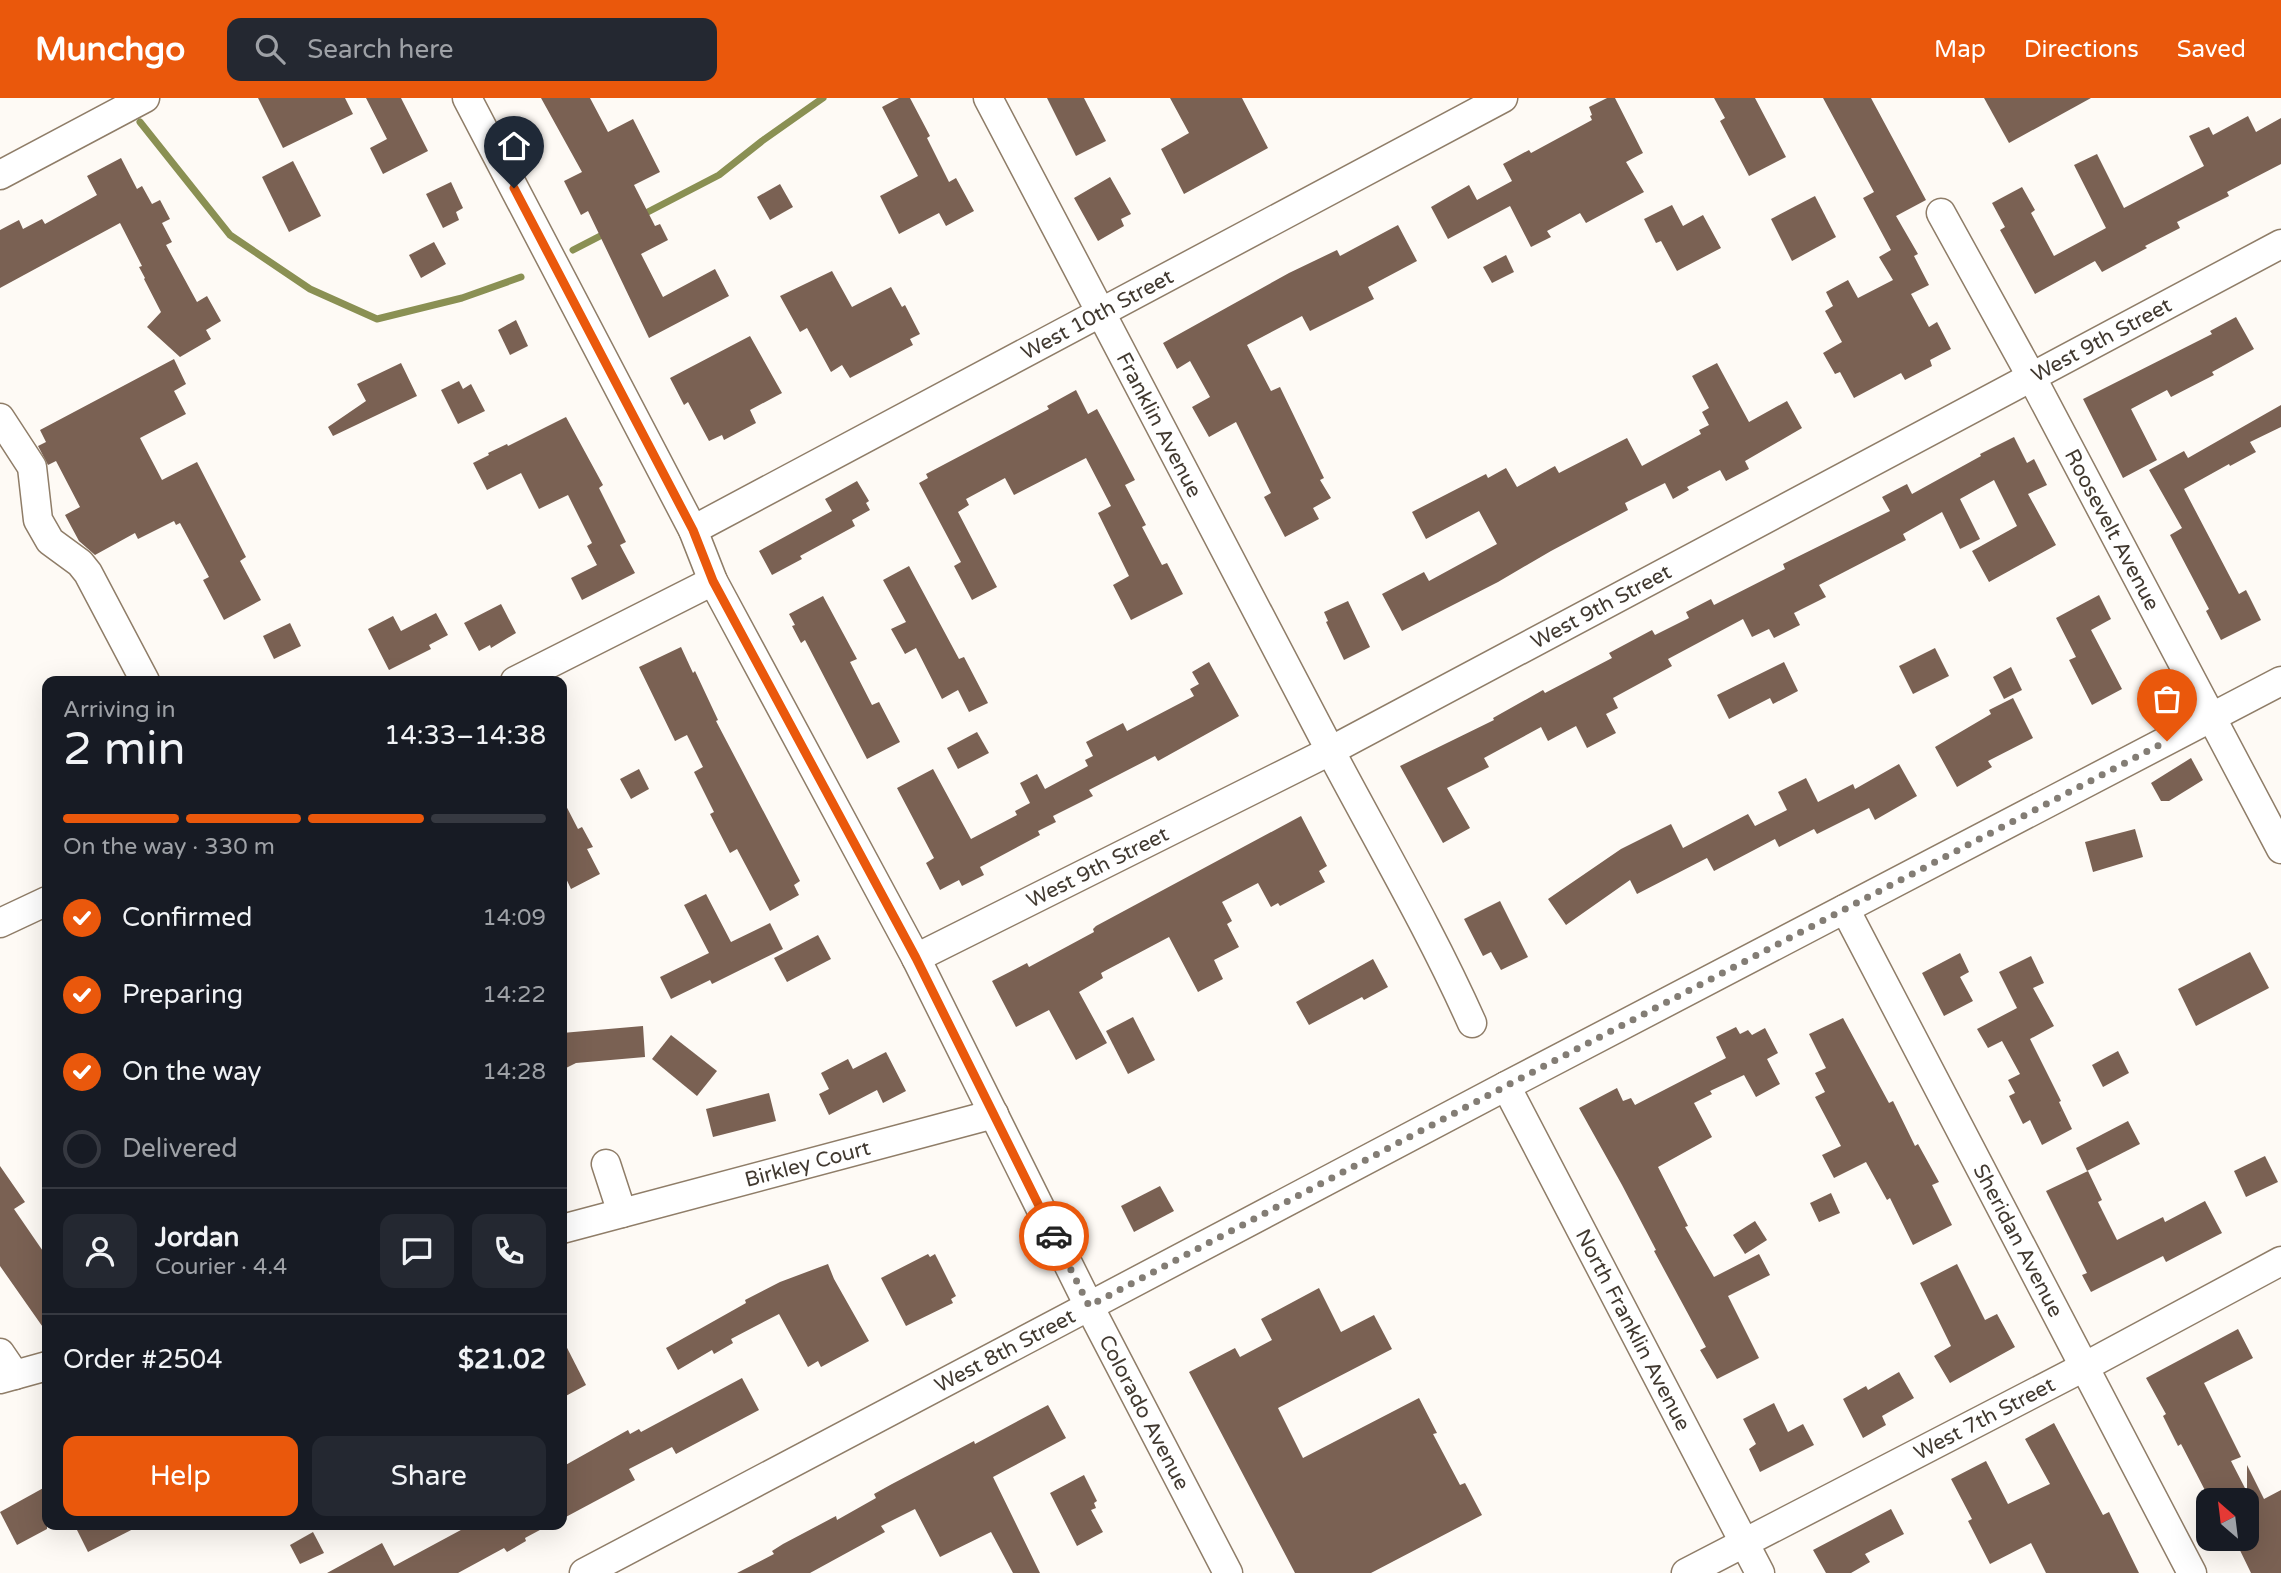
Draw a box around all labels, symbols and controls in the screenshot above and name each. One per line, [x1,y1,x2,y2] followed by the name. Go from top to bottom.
[227,18,717,81] search box
[35,30,185,69] text: Munchgo
[251,30,289,68] icon: search
[307,34,453,65] text: Search here
[1934,35,1986,64] text: Map
[2024,35,2139,64] text: Directions
[2177,35,2246,64] text: Saved
[484,116,544,188] pin
[495,127,533,165] icon: home
[1017,264,1178,366] street label: West 10th Street
[2027,293,2176,388] street label: West 9th Street
[1111,348,1207,502] street label: Franklin Avenue
[2059,445,2165,615] street label: Roosevelt Avenue
[1527,559,1676,655] street label: West 9th Street
[2137,669,2197,741] pin
[2148,680,2186,718] icon: bag
[63,696,176,724] text: Arriving in
[384,720,546,751] text: 14:33–14:38
[63,722,186,777] text: 2 min
[1023,822,1173,914] street label: West 9th Street
[63,833,275,861] text: On the way · 330 m
[63,899,101,937] icon: check
[122,902,252,933] text: Confirmed
[482,904,546,932] text: 14:09
[63,976,101,1014] icon: check
[122,979,243,1010] text: Preparing
[482,981,546,1009] text: 14:22
[63,1053,101,1091] icon: check
[122,1056,262,1087] text: On the way
[482,1058,546,1086] text: 14:28
[122,1133,238,1164] text: Delivered
[742,1135,873,1193] street label: Birkley Court
[1967,1160,2068,1322] street label: Sheridan Avenue
[1019,1201,1089,1271] courier
[63,1214,137,1288] button: person
[380,1214,454,1288] button: chat
[472,1214,546,1288] button: phone
[1035,1217,1073,1255] icon: car
[155,1222,239,1253] text: Jordan
[1570,1225,1696,1435] street label: North Franklin Avenue
[155,1253,287,1281] text: Courier · 4.4
[931,1304,1080,1398] street label: West 8th Street
[1093,1331,1195,1495] street label: Colorado Avenue
[63,1344,223,1375] text: Order #2504
[458,1344,546,1375] text: $21.02
[1910,1372,2059,1466] street label: West 7th Street
[63,1436,298,1516] button: Help
[312,1436,546,1516] button: Share
[2196,1488,2259,1550] north arrow
[2196,1488,2259,1551] map controls

